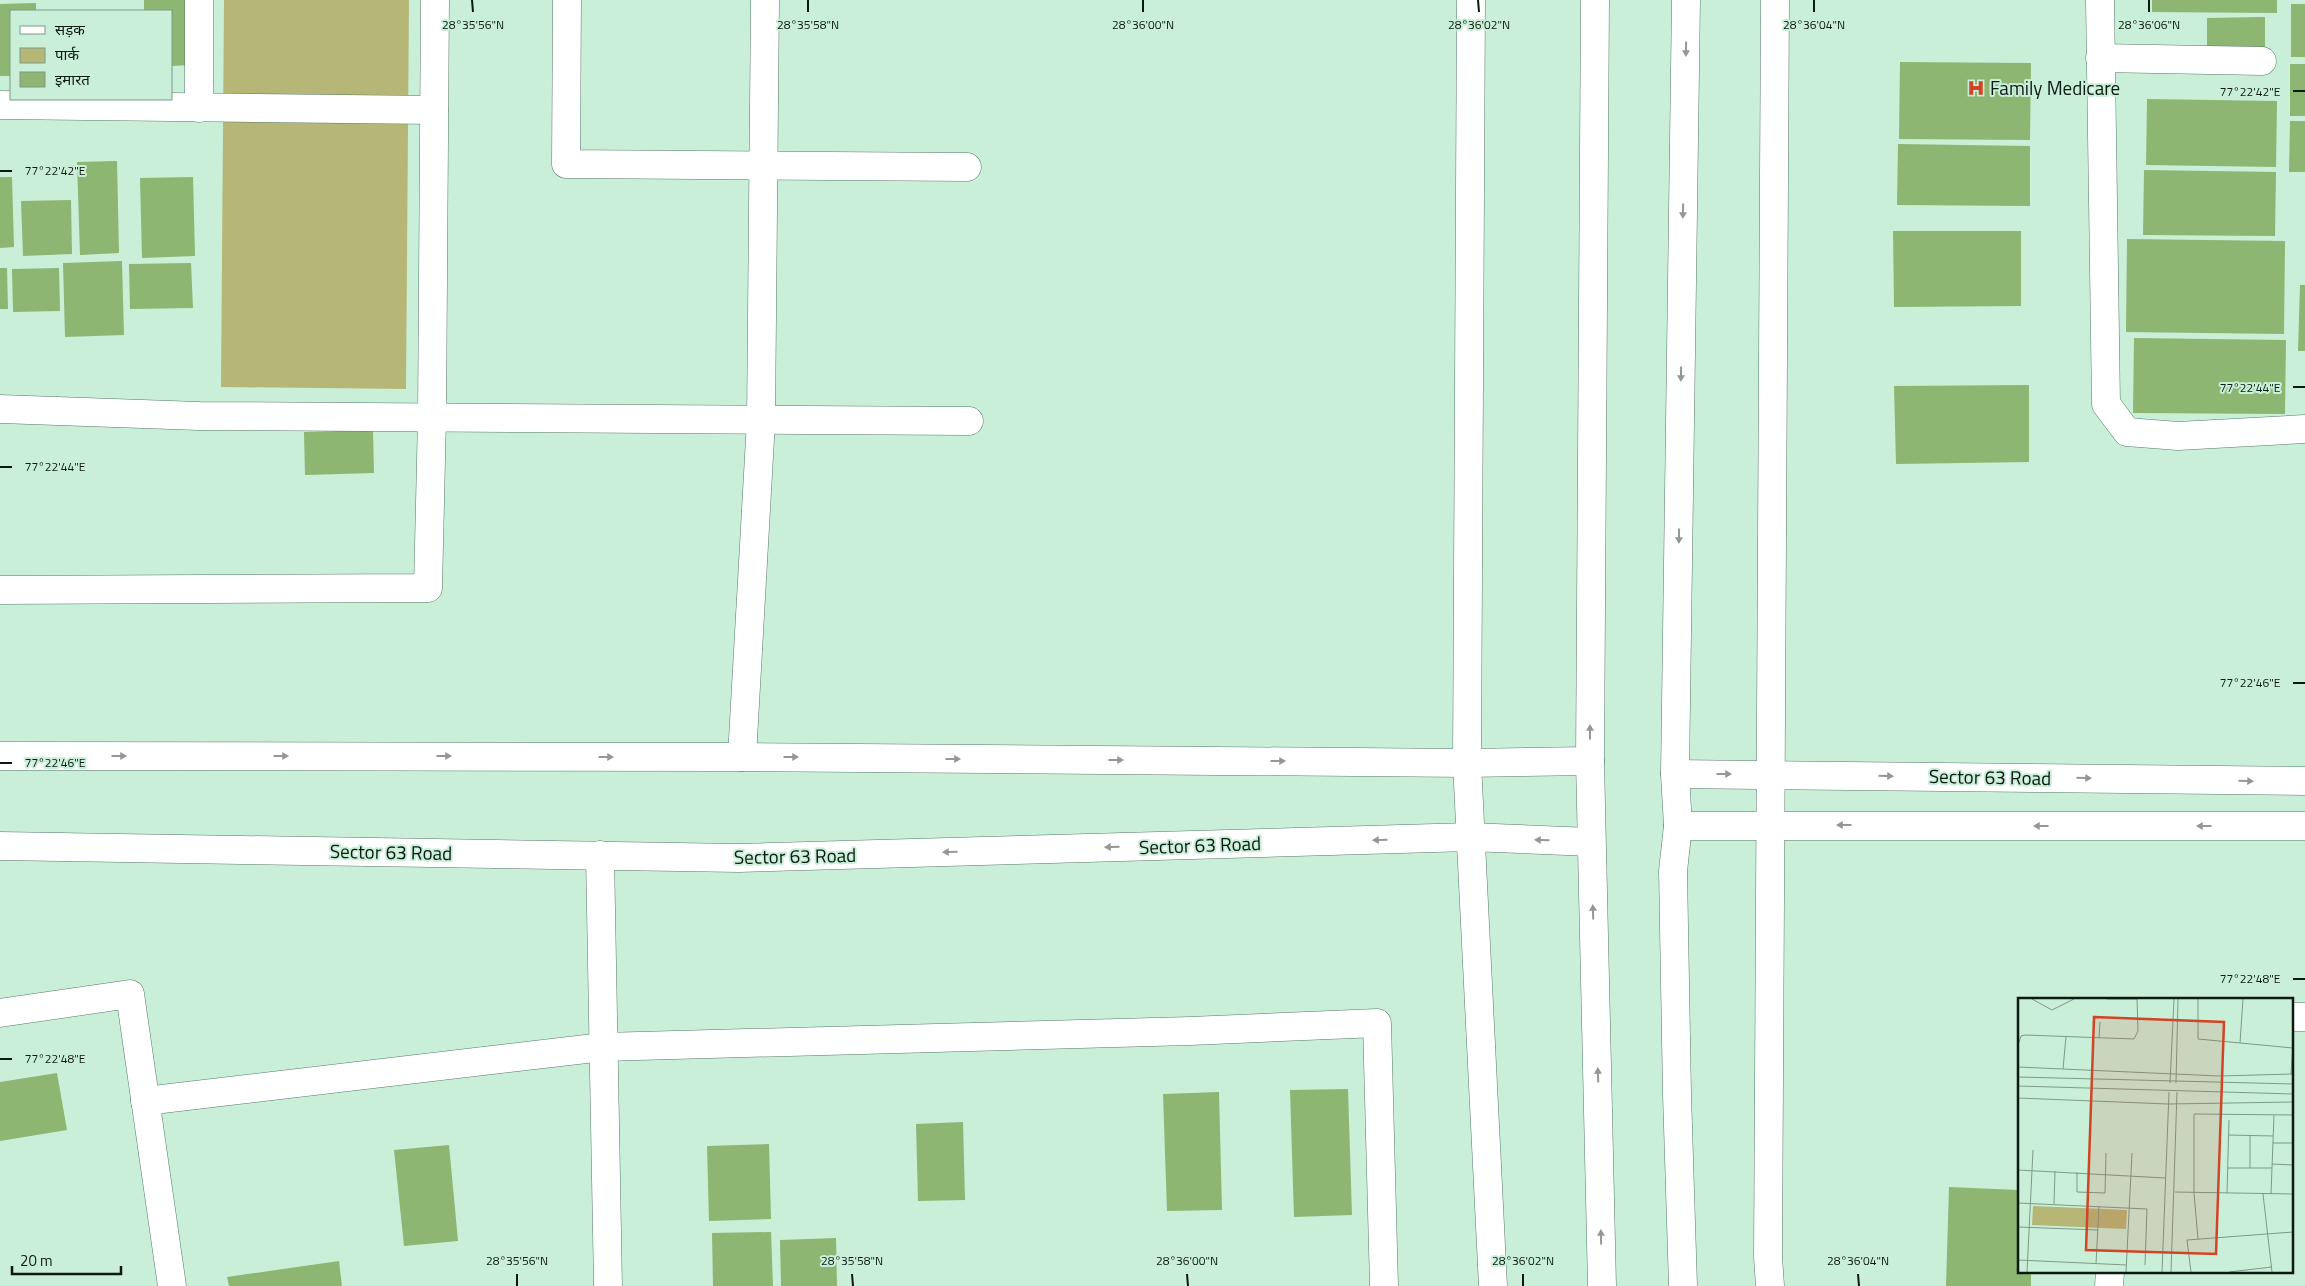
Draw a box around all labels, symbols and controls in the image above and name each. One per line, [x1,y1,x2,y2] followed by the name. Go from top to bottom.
[10,10,172,100] legend
[442,15,504,34] text: 28°35'56"N
[777,15,839,34] text: 28°35'58"N
[1112,15,1174,34] text: 28°36'00"N
[1448,15,1510,34] text: 28°36'02"N
[1783,15,1845,34] text: 28°36'04"N
[2118,15,2180,34] text: 28°36'06"N
[55,18,85,41] text: सड़क
[1682,41,1690,57] one-way arrow
[55,43,79,66] text: पार्क
[55,68,90,91] text: इमारत
[1990,73,2120,102] place label: Family Medicare
[1966,78,1986,98] hospital icon: Family Medicare
[2220,82,2281,101] text: 77°22'42"E
[25,161,86,180] text: 77°22'42"E
[1679,203,1687,219] one-way arrow
[1677,366,1685,382] one-way arrow
[2220,378,2281,397] text: 77°22'44"E
[25,457,86,476] text: 77°22'44"E
[1675,528,1683,544] one-way arrow
[2220,673,2281,692] text: 77°22'46"E
[1586,724,1594,740] one-way arrow
[111,752,127,760] one-way arrow
[273,752,289,760] one-way arrow
[436,752,452,760] one-way arrow
[25,753,86,772] text: 77°22'46"E
[598,753,614,761] one-way arrow
[783,753,799,761] one-way arrow
[946,755,962,763] one-way arrow
[1108,756,1124,764] one-way arrow
[1271,757,1287,765] one-way arrow
[1929,761,2051,792] street label: Sector 63 Road
[1716,770,1732,778] one-way arrow
[1879,772,1895,780] one-way arrow
[2076,774,2092,782] one-way arrow
[2239,777,2255,785] one-way arrow
[1836,821,1852,829] one-way arrow
[2033,822,2049,830] one-way arrow
[2196,822,2212,830] one-way arrow
[1138,828,1262,861] street label: Sector 63 Road
[330,836,452,867] street label: Sector 63 Road
[1371,836,1387,844] one-way arrow
[1534,836,1550,844] one-way arrow
[734,840,856,871] street label: Sector 63 Road
[1104,843,1120,851] one-way arrow
[941,848,957,856] one-way arrow
[1589,904,1597,920] one-way arrow
[2220,969,2281,988] text: 77°22'48"E
[2018,998,2292,1274] inset map
[25,1049,86,1068] text: 77°22'48"E
[1593,1067,1601,1083] one-way arrow
[1597,1229,1605,1245] one-way arrow
[12,1244,121,1276] scale bar
[20,1249,53,1272] text: 20 m
[486,1251,548,1270] text: 28°35'56"N
[821,1251,883,1270] text: 28°35'58"N
[1156,1251,1218,1270] text: 28°36'00"N
[1492,1251,1554,1270] text: 28°36'02"N
[1827,1251,1889,1270] text: 28°36'04"N

